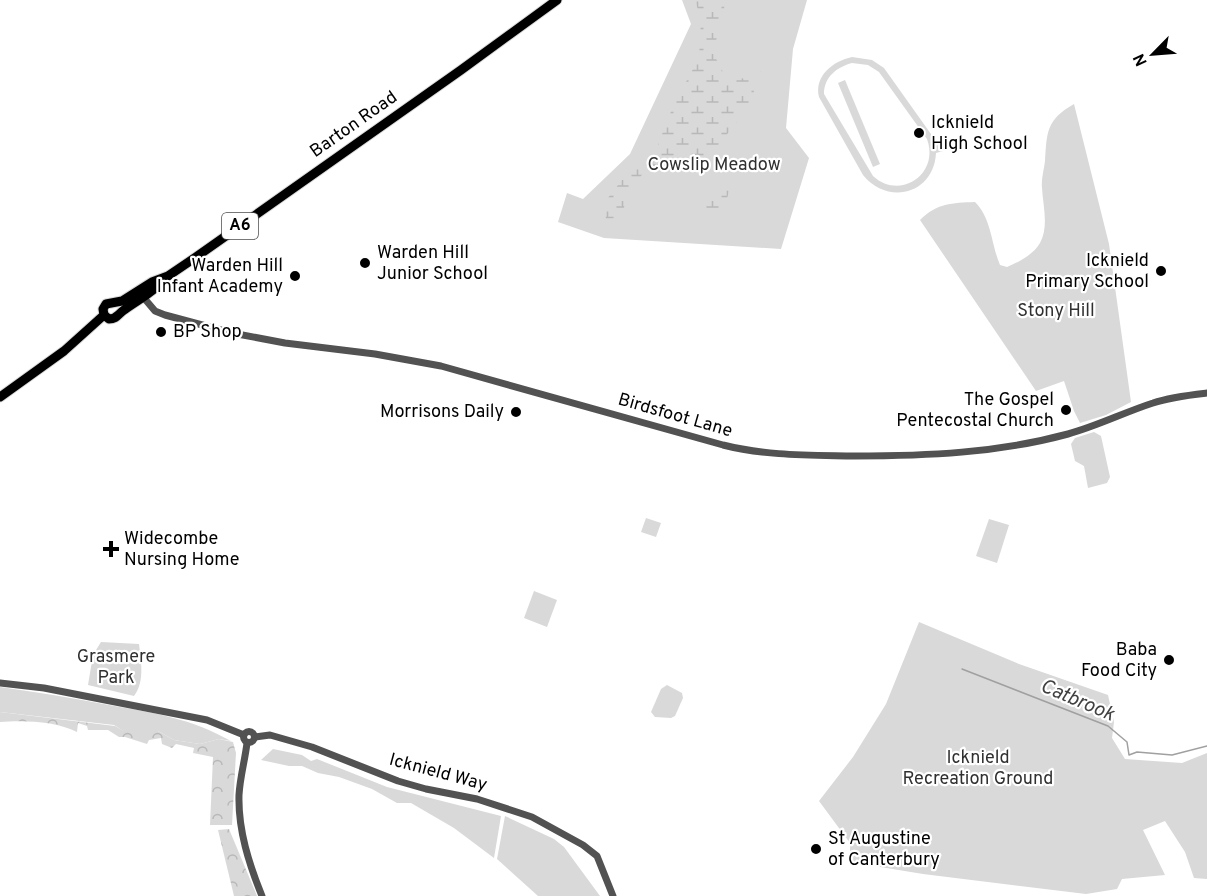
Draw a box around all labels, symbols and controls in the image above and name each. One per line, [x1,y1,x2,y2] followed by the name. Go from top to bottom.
[1123,24,1183,84] north arrow
[1130,50,1153,69] text: N
[306,86,402,164] street label: Barton Road
[931,112,1028,156] place label: Icknield High School
[912,126,926,140] marker: Icknield High School
[647,154,781,177] park label: Cowslip Meadow
[222,213,258,239] road number: A6
[377,242,488,286] place label: Warden Hill Junior School
[1025,250,1149,294] place label: Icknield Primary School
[157,255,283,299] place label: Warden Hill Infant Academy
[358,256,372,270] marker: Warden Hill Junior School
[1154,264,1168,278] marker: Icknield Primary School
[288,269,302,283] marker: Warden Hill Infant Academy
[1017,300,1095,323] park label: Stony Hill
[173,321,242,344] place label: BP Shop
[154,325,168,339] marker: BP Shop
[615,389,735,443] street label: Birdsfoot Lane
[896,389,1054,433] place label: The Gospel Pentecostal Church
[380,401,504,424] place label: Morrisons Daily
[1059,403,1073,417] marker: The Gospel Pentecostal Church
[509,405,523,419] marker: Morrisons Daily
[124,528,239,572] place label: Widecombe Nursing Home
[102,540,120,558] marker: Widecombe Nursing Home
[1081,639,1157,683] place label: Baba Food City
[77,646,155,690] park label: Grasmere Park
[1162,653,1176,667] marker: Baba Food City
[1036,674,1119,729] water label: Catbrook
[902,747,1054,791] park label: Icknield Recreation Ground
[386,749,490,797] street label: Icknield Way
[828,828,940,872] place label: St Augustine of Canterbury
[809,842,823,856] marker: St Augustine of Canterbury

